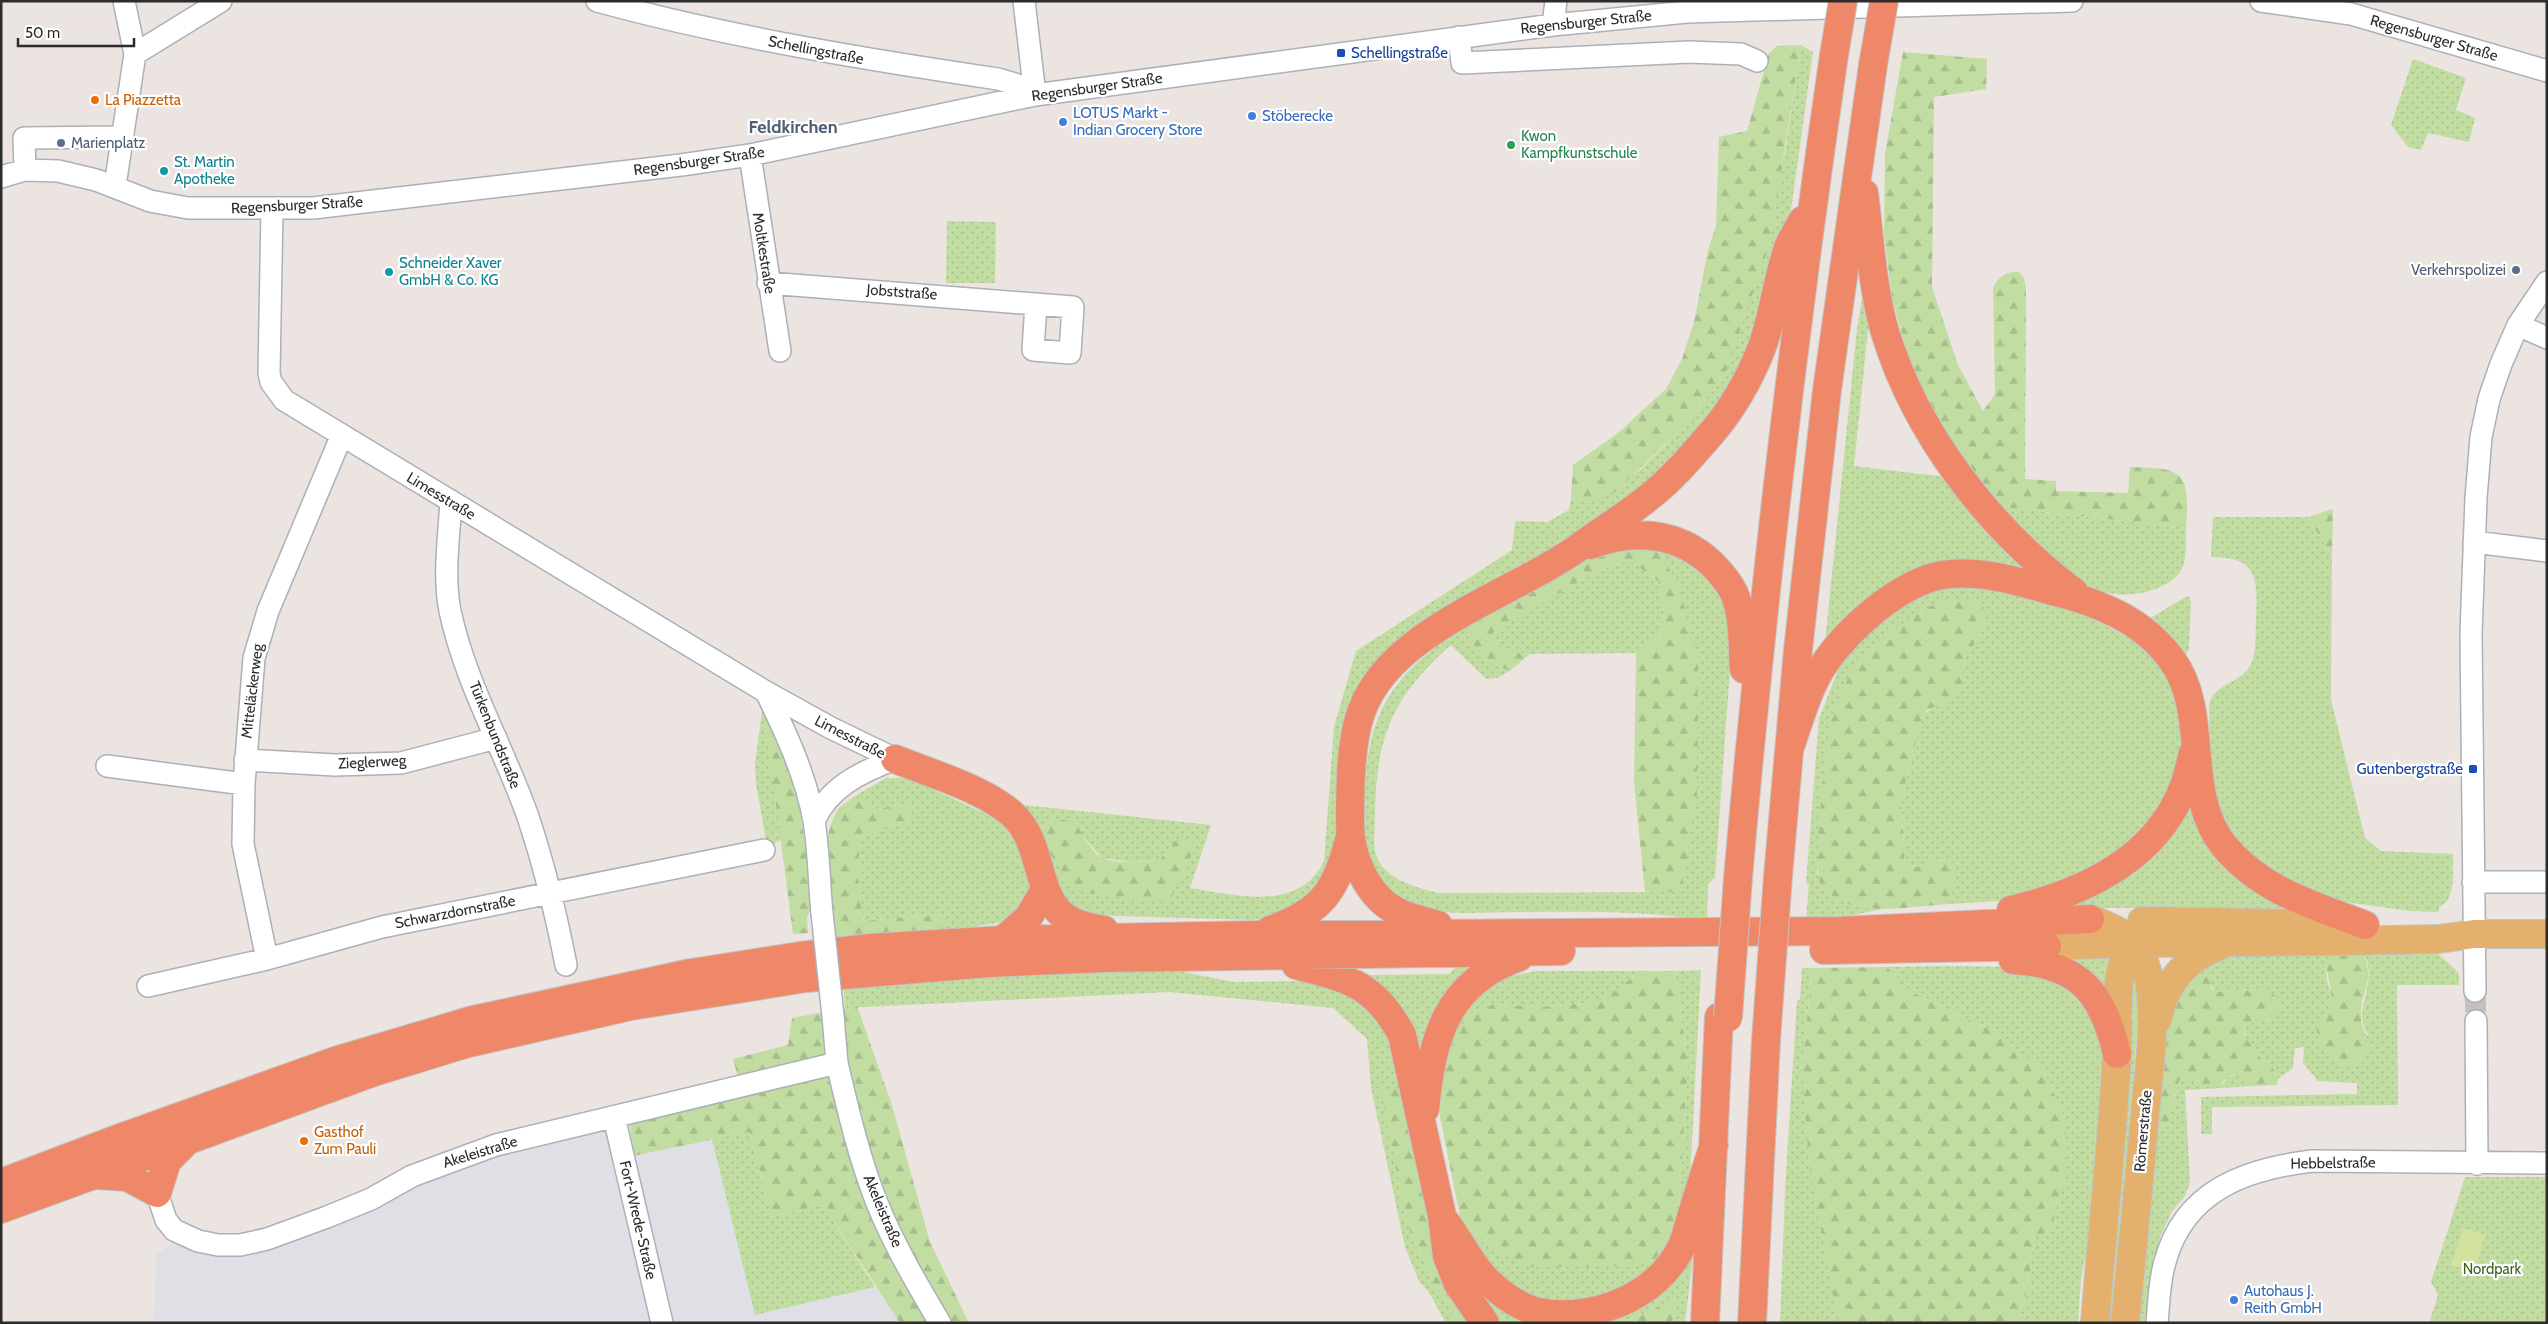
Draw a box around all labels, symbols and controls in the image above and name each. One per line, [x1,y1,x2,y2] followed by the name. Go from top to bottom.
[1519,6,1653,38] street label: Regensburger Straße
[2368,11,2500,65] street label: Regensburger Straße
[18,15,134,47] scale bar
[25,24,60,42] text: 50 m
[767,32,866,68] street label: Schellingstraße
[1351,44,1448,62] place label: Schellingstraße
[1335,47,1347,59] marker: Schellingstraße
[1030,69,1164,105] street label: Regensburger Straße
[105,91,182,109] place label: La Piazzetta
[89,94,101,106] marker: La Piazzetta
[1073,104,1203,139] place label: LOTUS Markt - Indian Grocery Store
[1262,107,1333,125] place label: Stöberecke
[1246,110,1258,122] marker: Stöberecke
[748,116,838,138] district label: Feldkirchen
[1057,116,1069,128] marker: LOTUS Markt - Indian Grocery Store
[1521,127,1638,162] place label: Kwon Kampfkunstschule
[71,134,145,152] place label: Marienplatz
[55,137,67,149] marker: Marienplatz
[1505,139,1517,151] marker: Kwon Kampfkunstschule
[632,143,766,179] street label: Regensburger Straße
[174,153,235,188] place label: St. Martin Apotheke
[158,165,170,177] marker: St. Martin Apotheke
[231,193,364,217] street label: Regensburger Straße
[749,211,779,295] street label: Moltkestraße
[399,254,502,289] place label: Schneider Xaver GmbH & Co. KG
[2411,261,2506,279] place label: Verkehrspolizei
[2510,264,2522,276] marker: Verkehrspolizei
[383,266,395,278] marker: Schneider Xaver GmbH & Co. KG
[865,280,938,303] street label: Jobststraße
[403,468,479,524] street label: Limesstraße
[237,642,267,739] street label: Mitteläckerweg
[465,679,525,792] street label: Türkenbundstraße
[812,711,889,763] street label: Limesstraße
[337,751,407,773] street label: Zieglerweg
[2357,760,2463,778] place label: Gutenbergstraße
[2467,763,2479,775] marker: Gutenbergstraße
[393,891,517,933] street label: Schwarzdornstraße
[2130,1089,2156,1173] street label: Römerstraße
[314,1123,376,1158] place label: Gasthof Zum Pauli
[441,1132,520,1172] street label: Akeleistraße
[298,1135,310,1147] marker: Gasthof Zum Pauli
[2290,1153,2376,1173] street label: Hebbelstraße
[616,1159,660,1281] street label: Fort-Wrede-Straße
[860,1172,906,1250] street label: Akeleistraße
[2463,1260,2522,1278] park label: Nordpark
[2244,1282,2322,1317] place label: Autohaus J. Reith GmbH
[2228,1294,2240,1306] marker: Autohaus J. Reith GmbH

